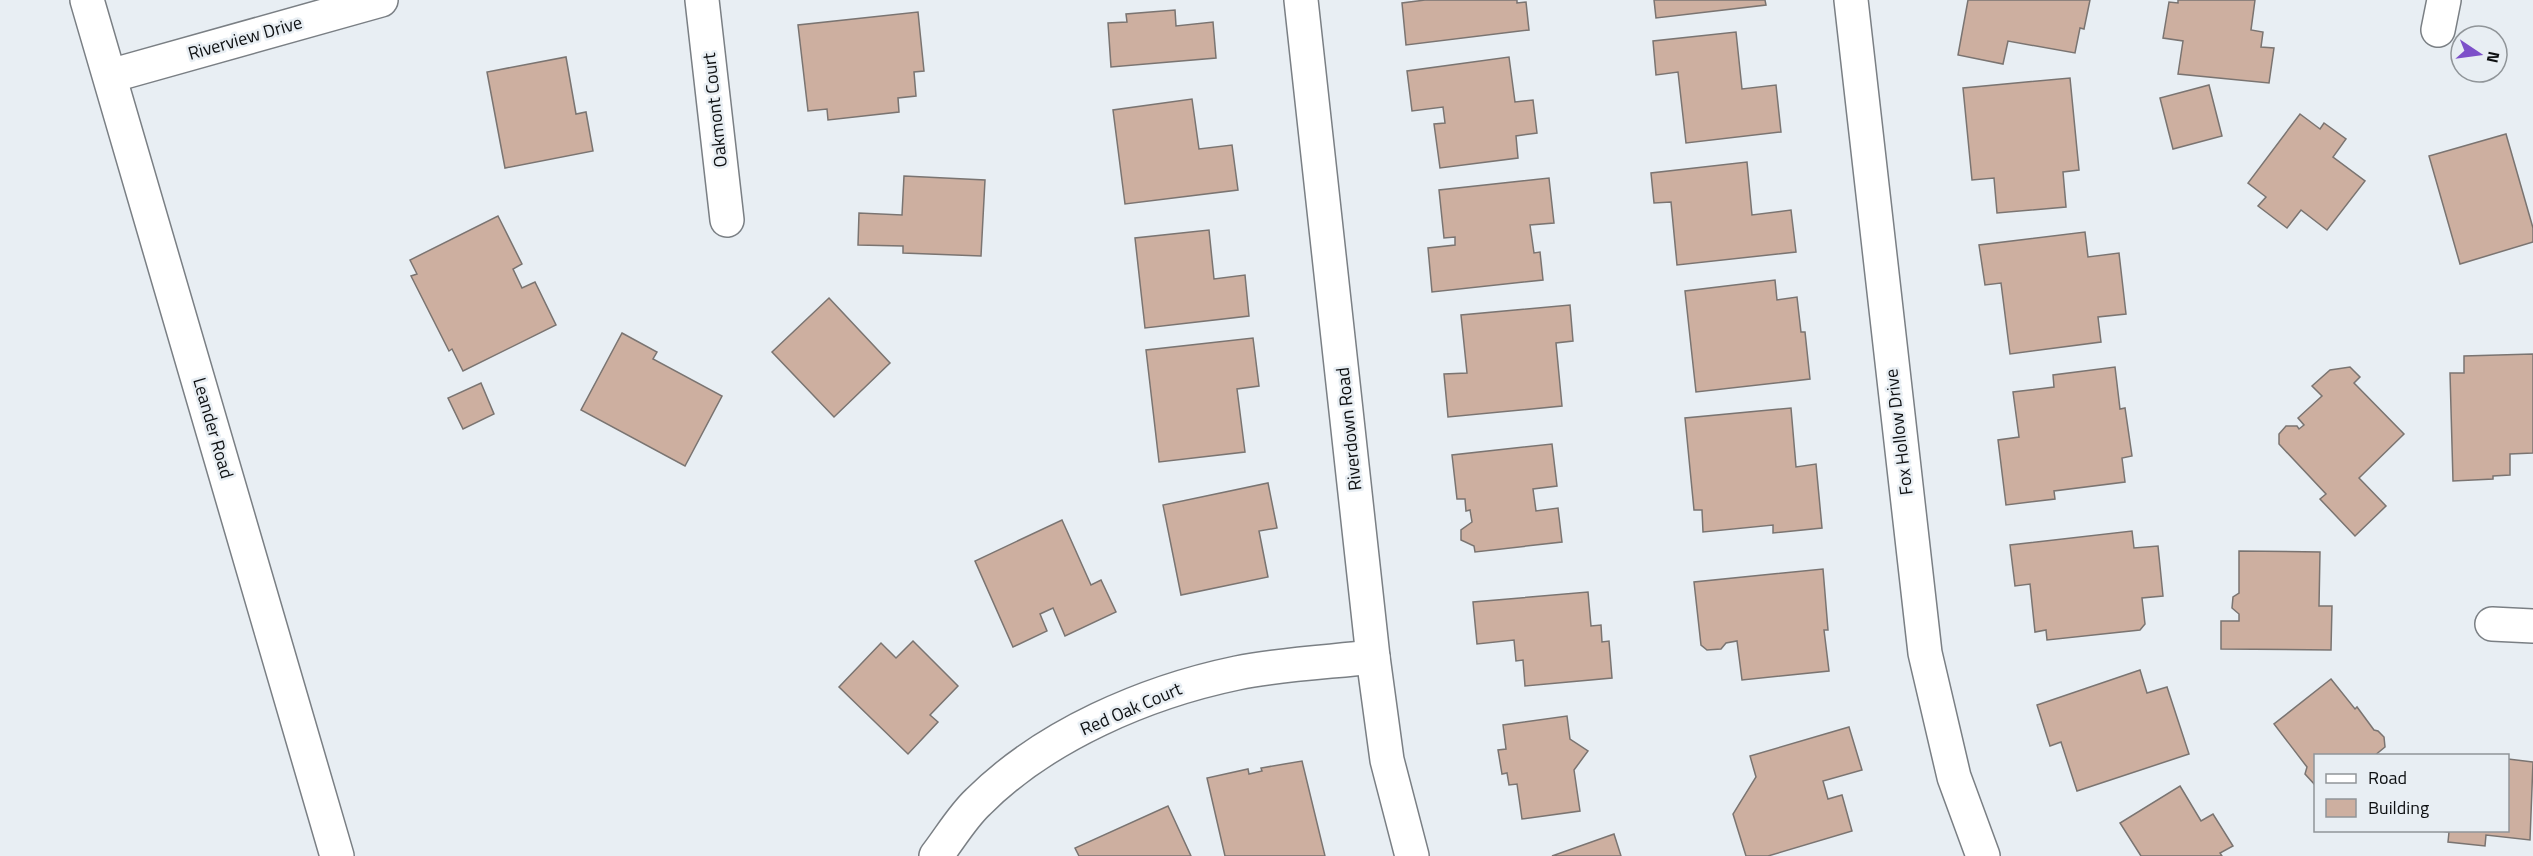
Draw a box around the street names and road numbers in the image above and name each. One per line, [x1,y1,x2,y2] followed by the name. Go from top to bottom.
[185,8,305,67] street label: Riverview Drive
[695,51,734,169] street label: Oakmont Court
[1329,366,1368,492] street label: Riverdown Road
[1877,367,1920,497] street label: Fox Hollow Drive
[186,374,241,482] street label: Leander Road
[1076,675,1187,742] street label: Red Oak Court

